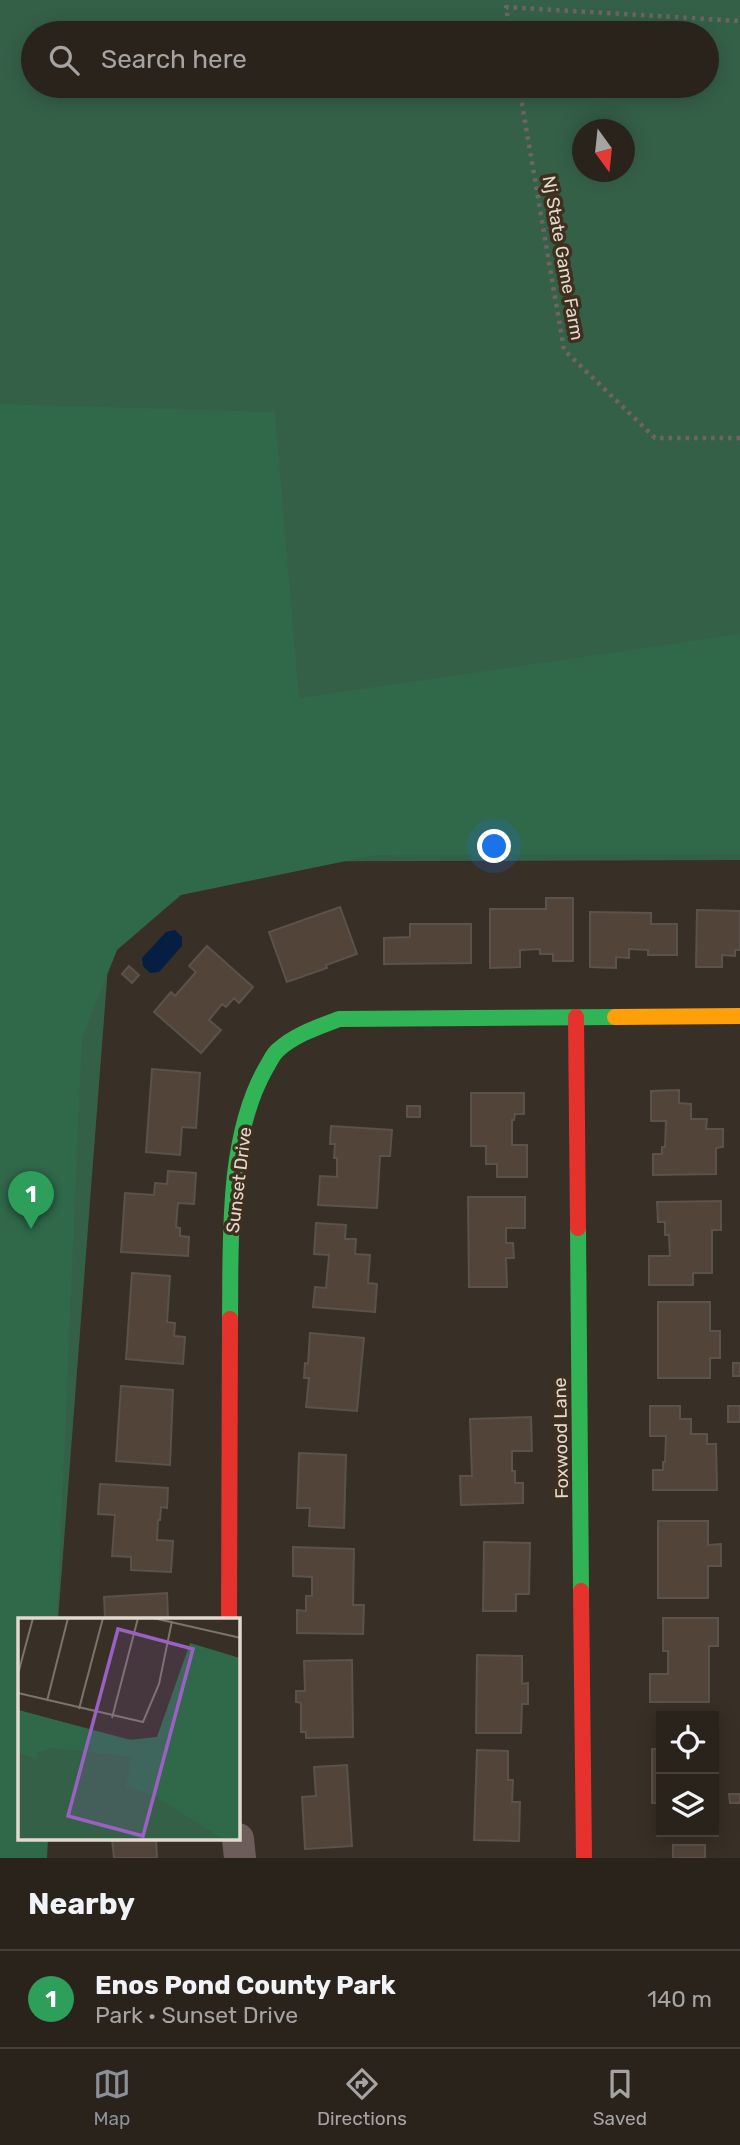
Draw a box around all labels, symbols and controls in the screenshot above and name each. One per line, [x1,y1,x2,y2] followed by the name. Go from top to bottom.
[21,21,719,98] search box
[45,41,83,79] icon: search
[101,44,247,75] text: Search here
[572,119,635,182] north arrow
[538,174,588,342] street label: Nj State Game Farm
[477,829,511,863] your location
[222,1126,256,1234] street label: Sunset Drive
[8,1171,54,1229] pin: 1
[549,1377,573,1499] street label: Foxwood Lane
[18,1618,240,1840] inset map
[656,1711,719,1837] map controls
[656,1711,719,1774] button: locate
[656,1774,719,1837] button: layers
[28,1886,135,1922] text: Nearby
[95,1970,396,2001] text: Enos Pond County Park
[45,1985,57,2013] text: 1
[647,1985,712,2013] text: 140 m
[95,2001,298,2029] text: Park · Sunset Drive
[93,2065,131,2130] tab: Map
[317,2065,407,2130] tab: Directions
[593,2065,647,2130] tab: Saved

